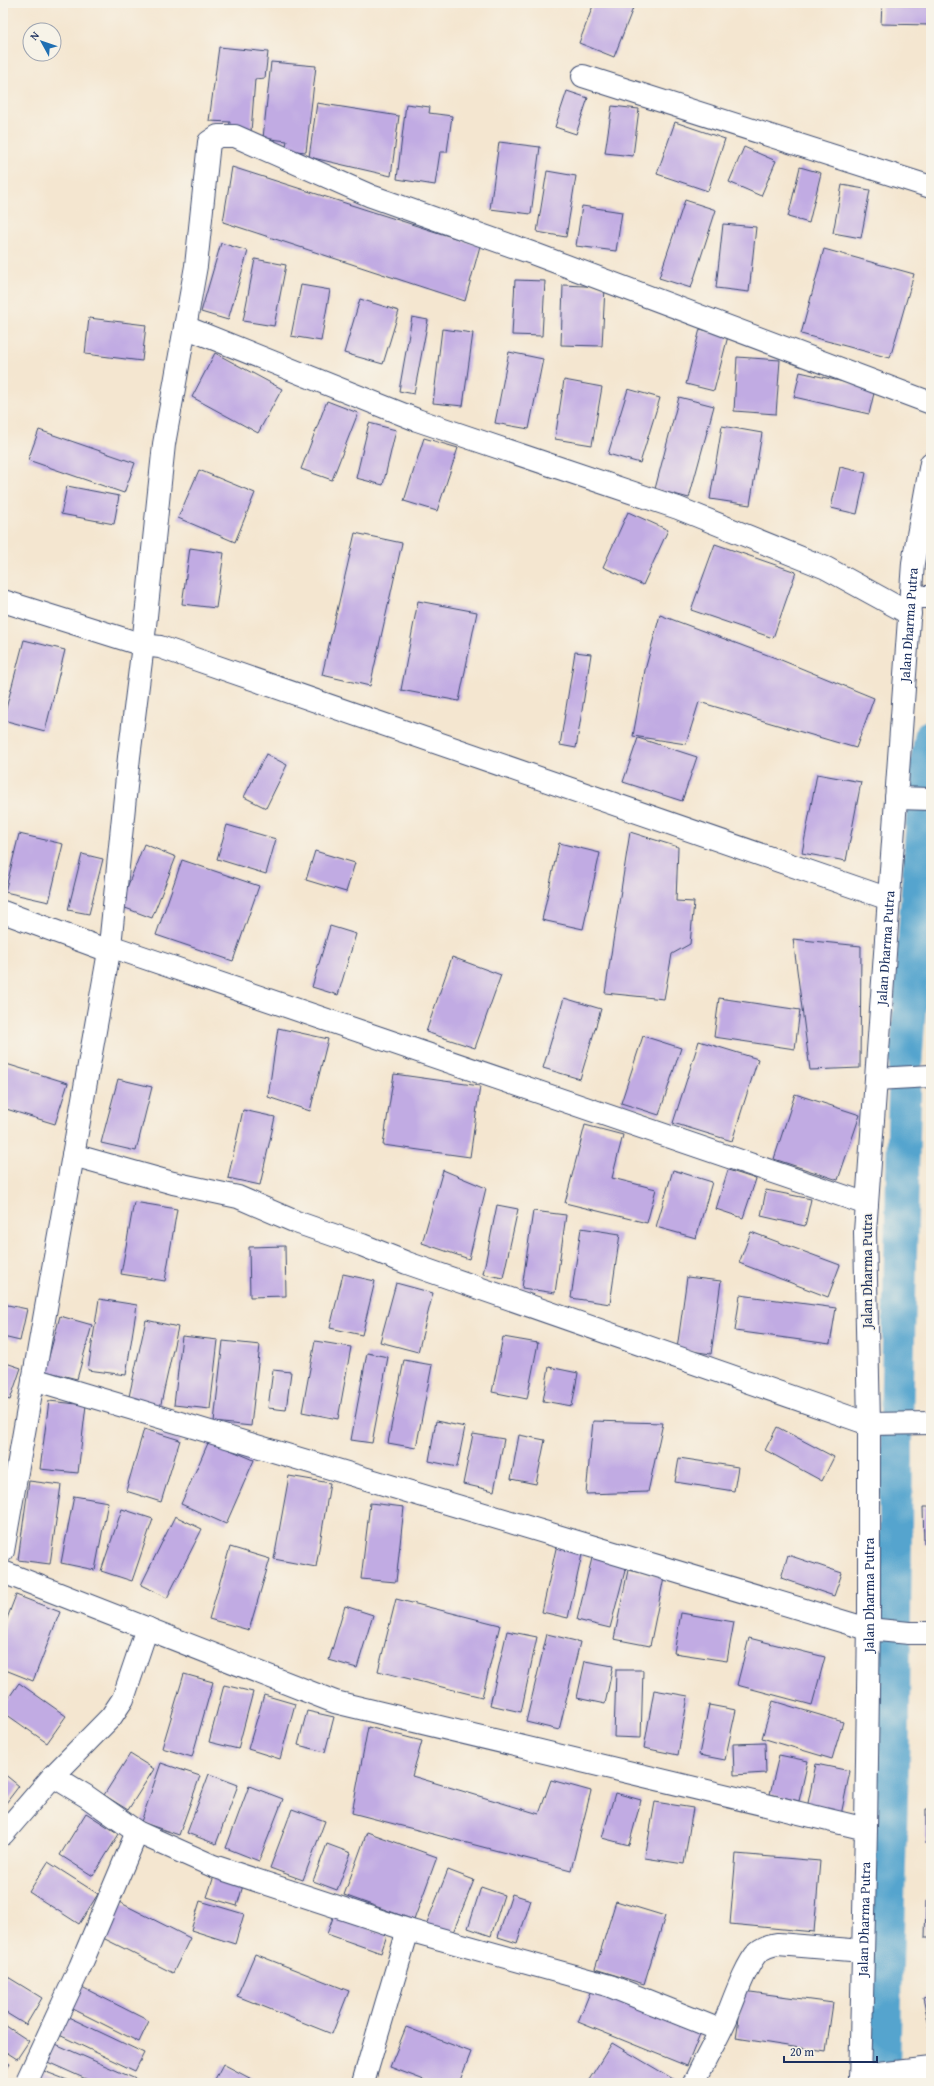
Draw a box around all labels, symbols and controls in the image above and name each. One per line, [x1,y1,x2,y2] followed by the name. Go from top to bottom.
[22,22,62,62] north arrow
[26,27,43,44] text: N
[894,566,923,685] street label: Jalan Dharma Putra
[871,889,899,1008] street label: Jalan Dharma Putra
[857,1213,877,1330] street label: Jalan Dharma Putra
[859,1537,879,1655] street label: Jalan Dharma Putra
[852,1861,875,1979] street label: Jalan Dharma Putra
[784,2038,877,2064] scale bar
[790,2043,814,2060] text: 20 m

